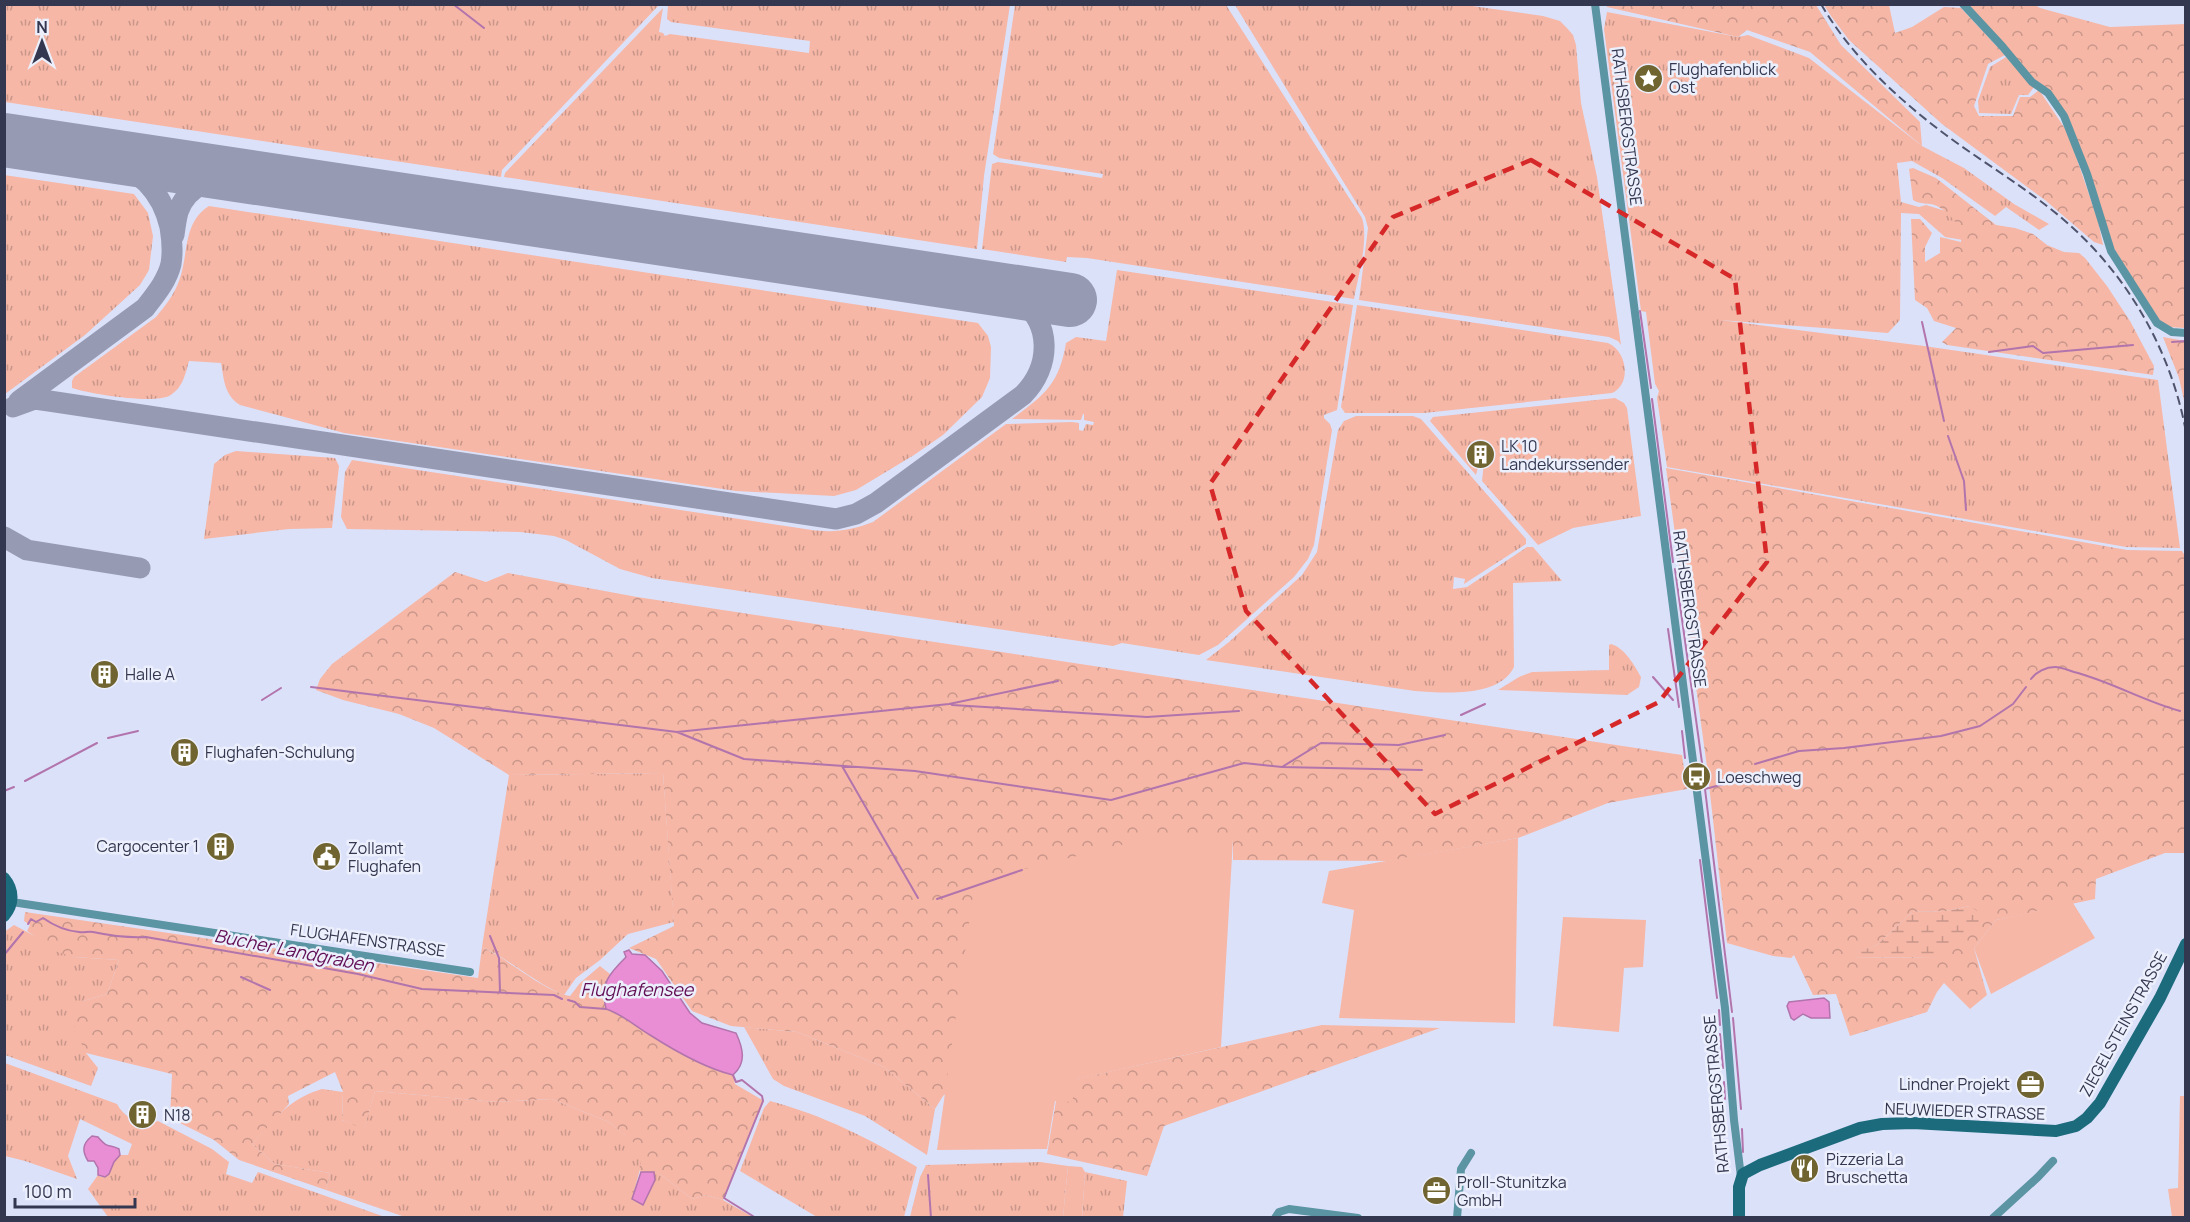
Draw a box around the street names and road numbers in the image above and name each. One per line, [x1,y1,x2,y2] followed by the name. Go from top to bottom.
[1606,47,1648,207] street label: RATHSBERGSTRASSE
[1668,529,1712,689] street label: RATHSBERGSTRASSE
[289,918,447,962] street label: FLUGHAFENSTRASSE
[2074,948,2172,1100] street label: ZIEGELSTEINSTRASSE
[1698,1014,1734,1174] street label: RATHSBERGSTRASSE
[1884,1097,2046,1125] street label: NEUWIEDER STRASSE

